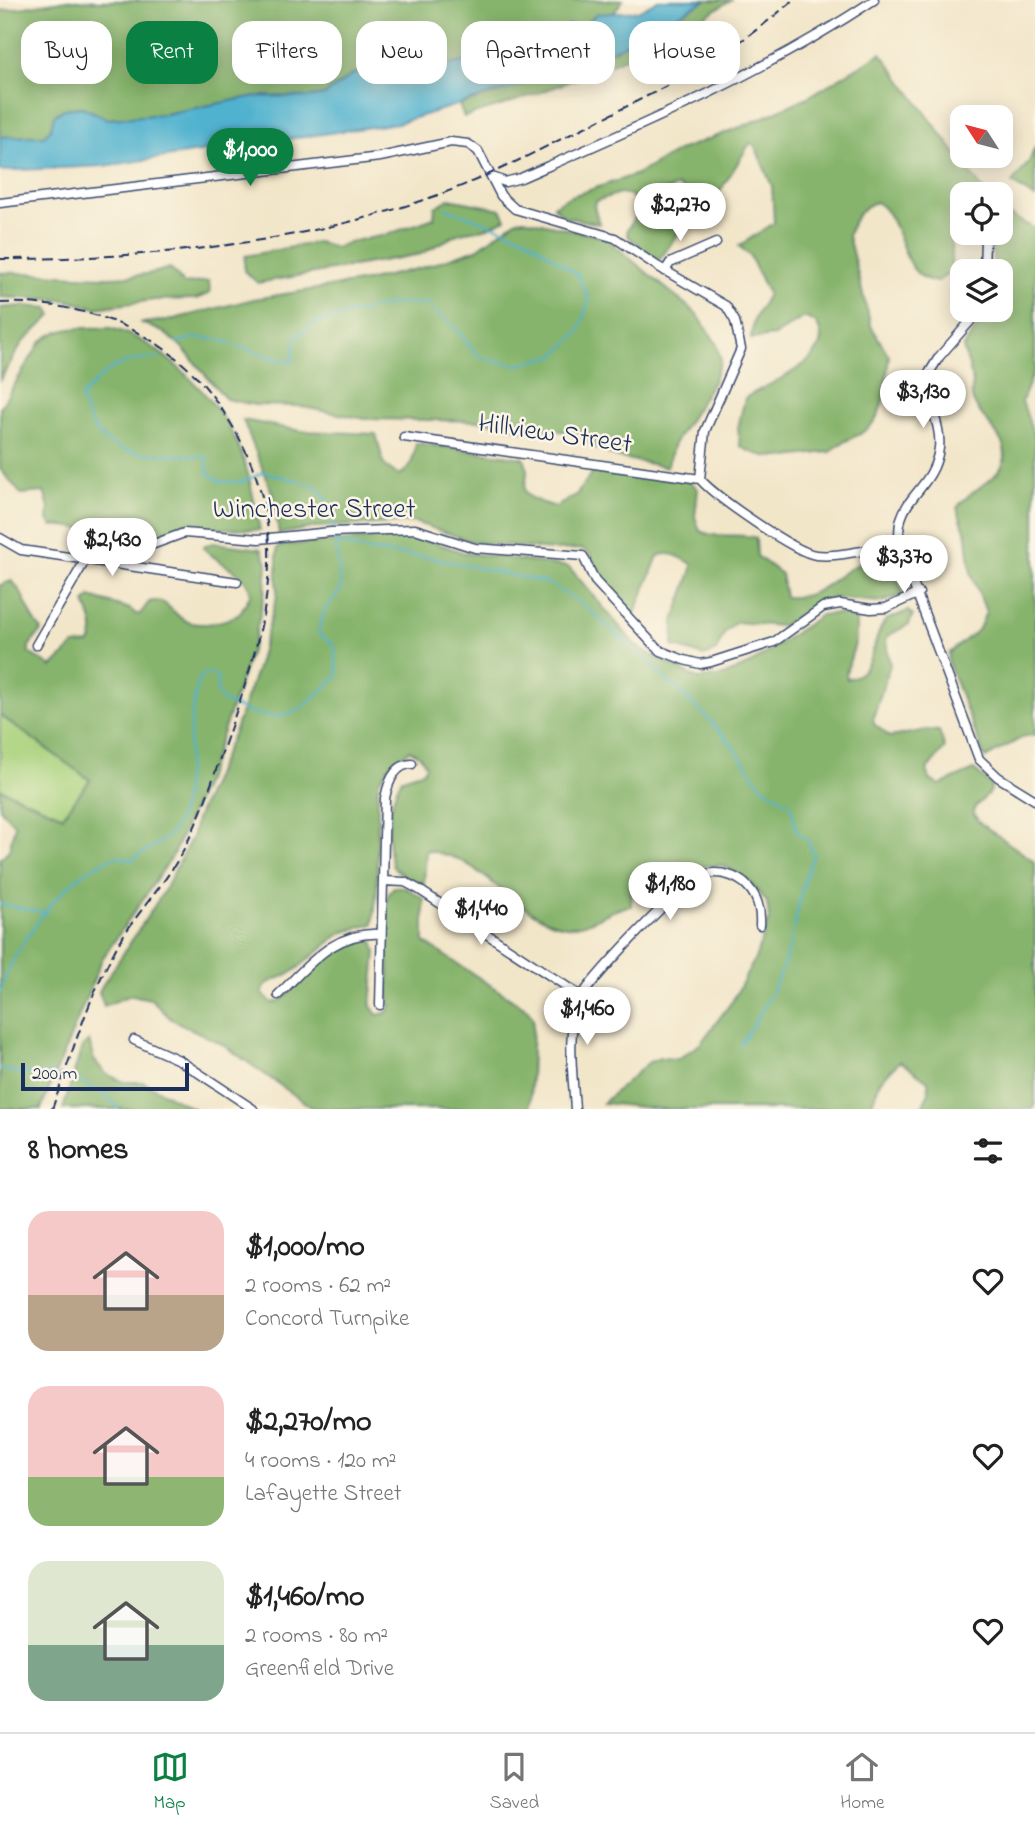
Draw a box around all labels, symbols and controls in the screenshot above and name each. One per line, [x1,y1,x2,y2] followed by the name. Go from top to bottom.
[21,21,112,84] chip: Buy
[126,21,218,84] chip: Rent
[232,21,342,84] chip: Filters
[356,21,447,84] chip: New
[461,21,615,84] chip: Apartment
[629,21,740,84] chip: House
[950,105,1013,168] north arrow
[950,105,1013,322] map controls
[193,128,307,188] pin: $1,000
[223,134,278,167] text: $1,000
[950,182,1013,245] button: locate
[623,184,737,243] pin: $2,270
[650,189,710,222] text: $2,270
[950,259,1013,322] button: layers
[866,370,980,430] pin: $3,130
[896,376,950,409] text: $3,130
[475,404,635,466] street label: Hillview Street
[213,490,415,531] street label: Winchester Street
[55,518,169,578] pin: $2,430
[83,524,141,557] text: $2,430
[847,536,961,595] pin: $3,370
[876,541,932,574] text: $3,370
[613,862,727,922] pin: $1,180
[644,868,696,901] text: $1,180
[424,888,538,947] pin: $1,440
[454,893,508,926] text: $1,440
[530,988,644,1047] pin: $1,460
[560,993,614,1026] text: $1,460
[21,1060,189,1092] scale bar
[32,1061,77,1088] text: 200 m
[28,1129,129,1173] text: 8 homes
[969,1132,1007,1170] icon: filters
[245,1226,365,1270] text: $1,000/mo
[84,1239,168,1323] icon: home
[969,1262,1007,1300] icon: heart
[245,1270,391,1303] text: 2 rooms · 62 m²
[245,1303,409,1336] text: Concord Turnpike
[245,1401,372,1445] text: $2,270/mo
[84,1414,168,1498] icon: home
[969,1437,1007,1475] icon: heart
[245,1445,396,1478] text: 4 rooms · 120 m²
[245,1478,402,1511] text: Lafayette Street
[245,1576,365,1620] text: $1,460/mo
[84,1589,168,1673] icon: home
[969,1612,1007,1650] icon: heart
[245,1620,388,1653] text: 2 rooms · 80 m²
[245,1653,394,1686] text: Greenfield Drive
[151,1748,189,1817] tab: Map
[490,1748,539,1817] tab: Saved
[840,1748,884,1817] tab: Home

